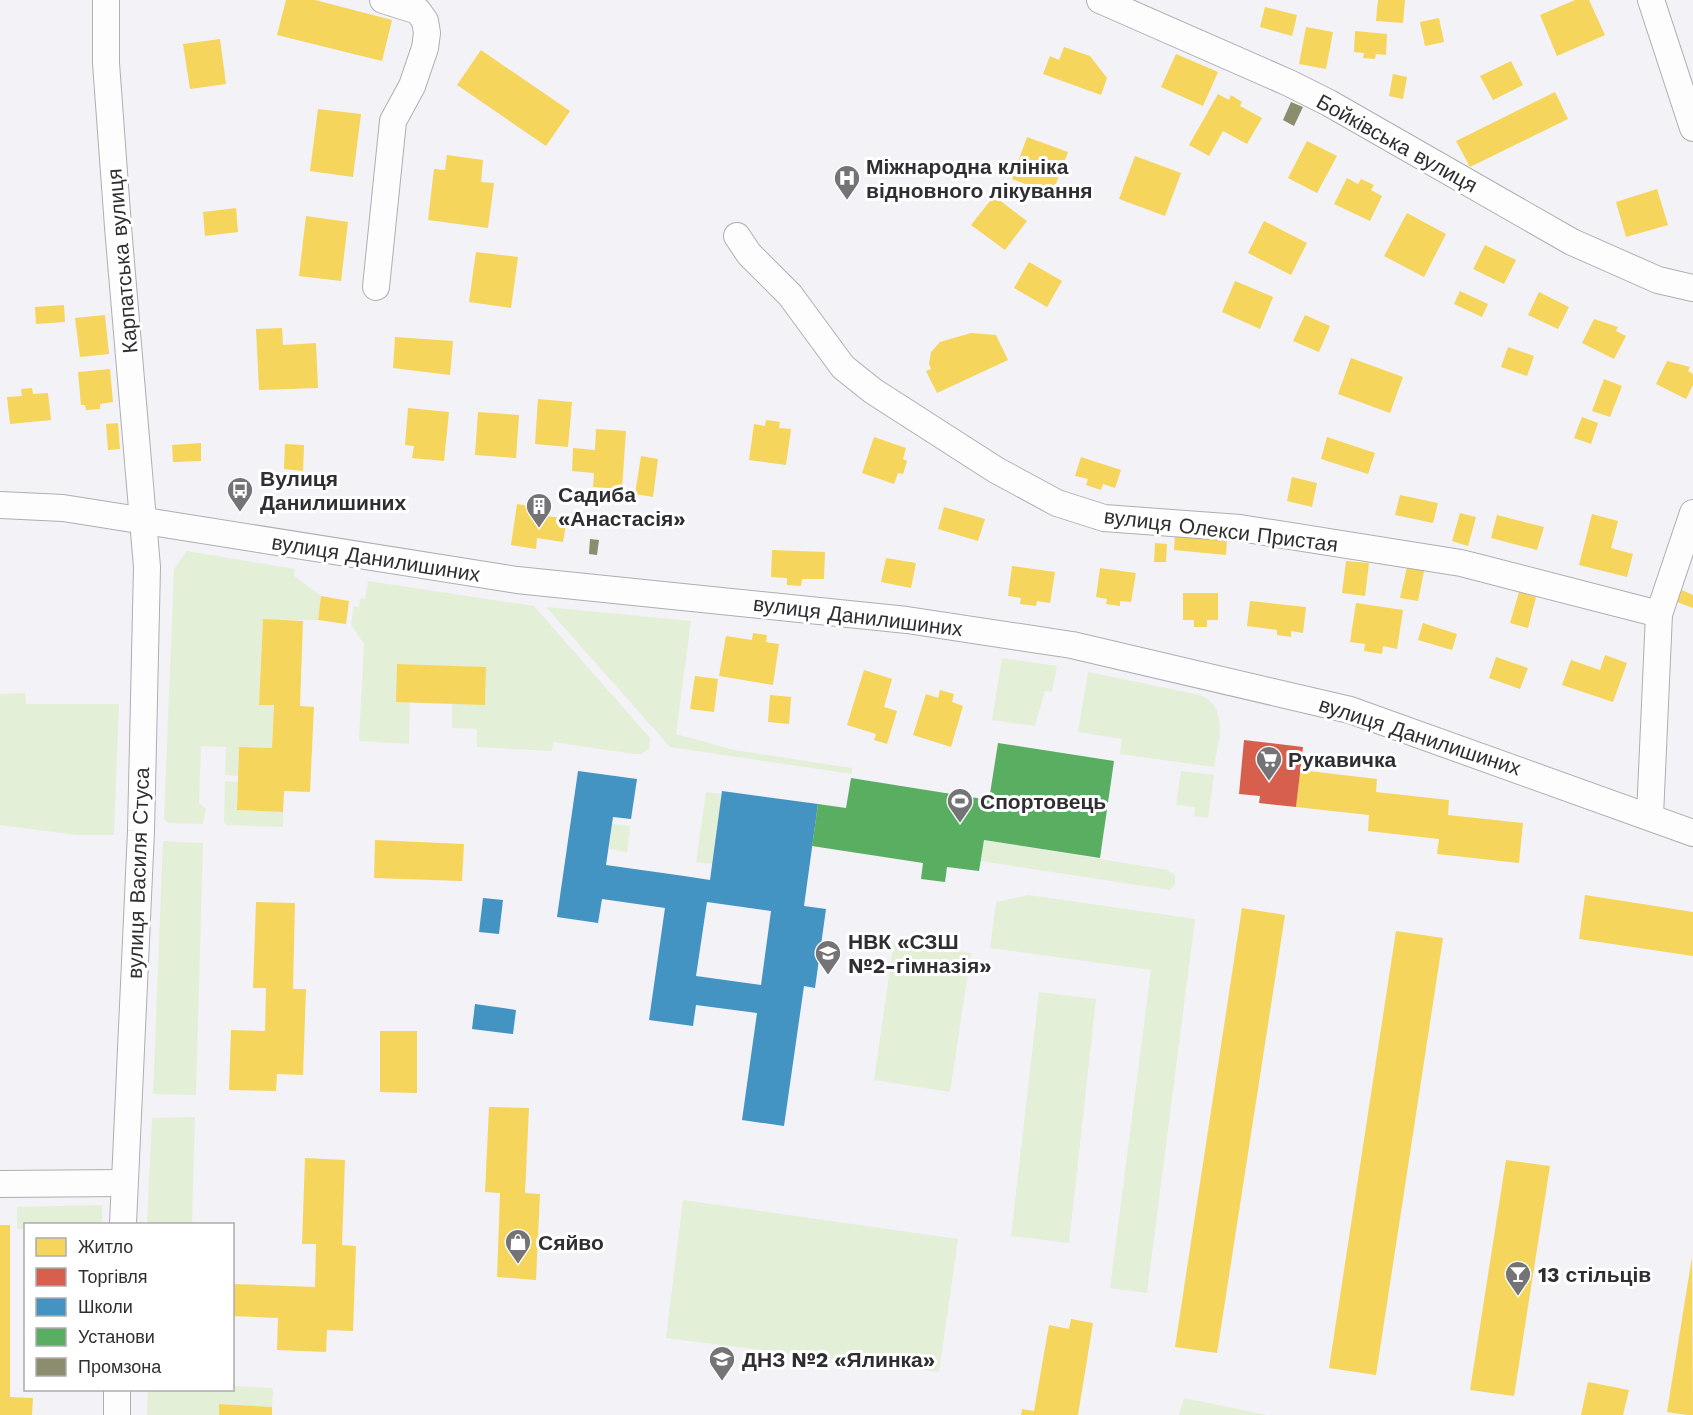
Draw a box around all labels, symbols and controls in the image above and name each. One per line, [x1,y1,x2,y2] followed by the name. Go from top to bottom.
[1312,88,1482,198] street label: Бойківська вулиця
[866,154,1093,203] place label: Міжнародна клініка відновного лікування
[832,163,862,201] hospital icon: Міжнародна клініка відновного лікування
[101,167,143,355] street label: Карпатська вулиця
[260,466,406,515] place label: Вулиця Данилишиних
[225,475,255,513] bus stop icon: Вулиця Данилишиних
[558,482,686,531] place label: Садиба «Анастасія»
[524,491,554,529] building icon: Садиба «Анастасія»
[1103,503,1339,557] street label: вулиця Олекси Пристая
[270,529,483,587] street label: вулиця Данилишиних
[752,591,965,641] street label: вулиця Данилишиних
[1316,692,1525,781] street label: вулиця Данилишиних
[1254,744,1284,782] supermarket icon: Рукавичка
[1288,747,1396,772] place label: Рукавичка
[122,767,154,979] street label: вулиця Василя Стуса
[945,786,975,824] sports icon: Спортовець
[980,789,1106,814] place label: Спортовець
[848,929,991,978] place label: НВК «СЗШ №2-гімназія»
[813,938,843,976] school or university icon: НВК «СЗШ №2-гімназія»
[24,1223,234,1391] legend
[503,1227,533,1265] shop icon: Сяйво
[538,1230,604,1255] place label: Сяйво
[78,1236,133,1257] text: Житло
[1503,1259,1533,1297] bar icon: 13 стільців
[1538,1262,1651,1287] place label: 13 стільців
[78,1266,148,1287] text: Торгівля
[78,1296,133,1317] text: Школи
[78,1326,155,1347] text: Установи
[707,1344,737,1382] school or university icon: ДНЗ №2 «Ялинка»
[742,1347,935,1372] place label: ДНЗ №2 «Ялинка»
[78,1356,162,1377] text: Промзона

